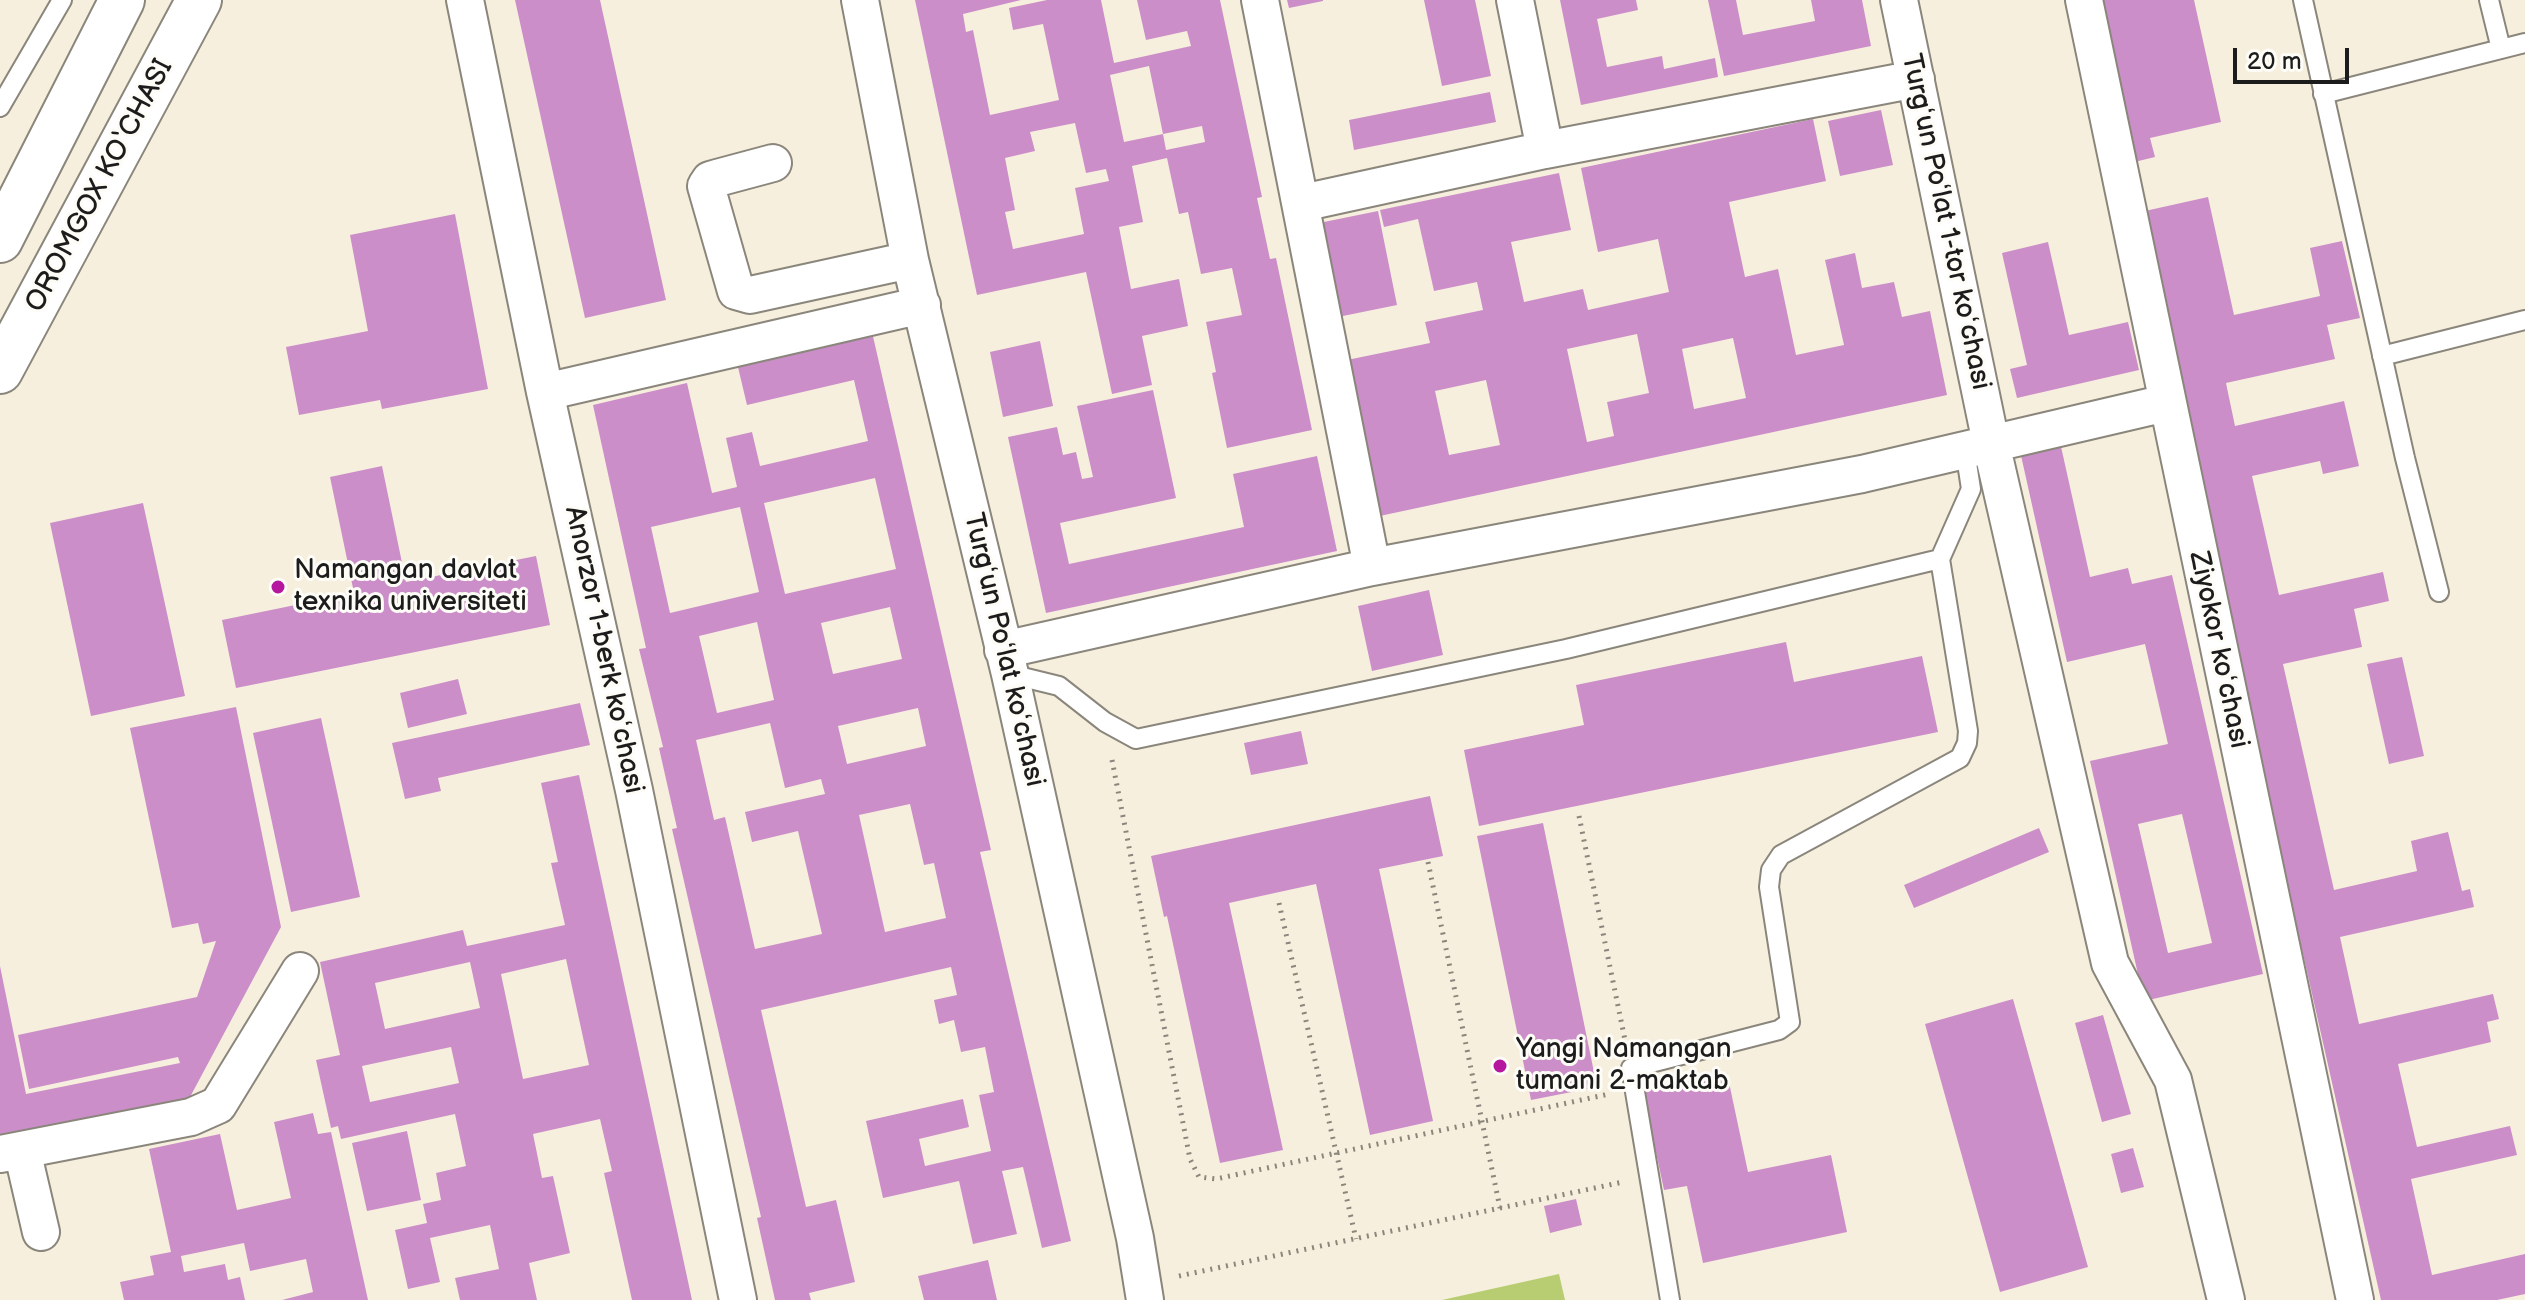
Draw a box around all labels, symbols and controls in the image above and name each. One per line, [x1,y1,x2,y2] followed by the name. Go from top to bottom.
[2237,32,2353,82] scale bar
[2247,47,2302,76] text: 20 m
[1893,51,1997,393] street label: Turgʻun Poʻlat 1-tor koʻchasi
[19,54,181,318] street label: OROMGOX KO‘CHASI
[556,503,650,797] street label: Anorzor 1-berk koʻchasi
[955,510,1051,790] street label: Turgʻun Poʻlat koʻchasi
[2181,549,2255,751] street label: Ziyokor koʻchasi
[294,554,527,620] place label: Namangan davlat texnika universiteti
[269,578,287,596] marker: Namangan davlat texnika universiteti
[1516,1033,1731,1099] place label: Yangi Namangan tumani 2-maktab
[1491,1057,1509,1075] marker: Yangi Namangan tumani 2-maktab

